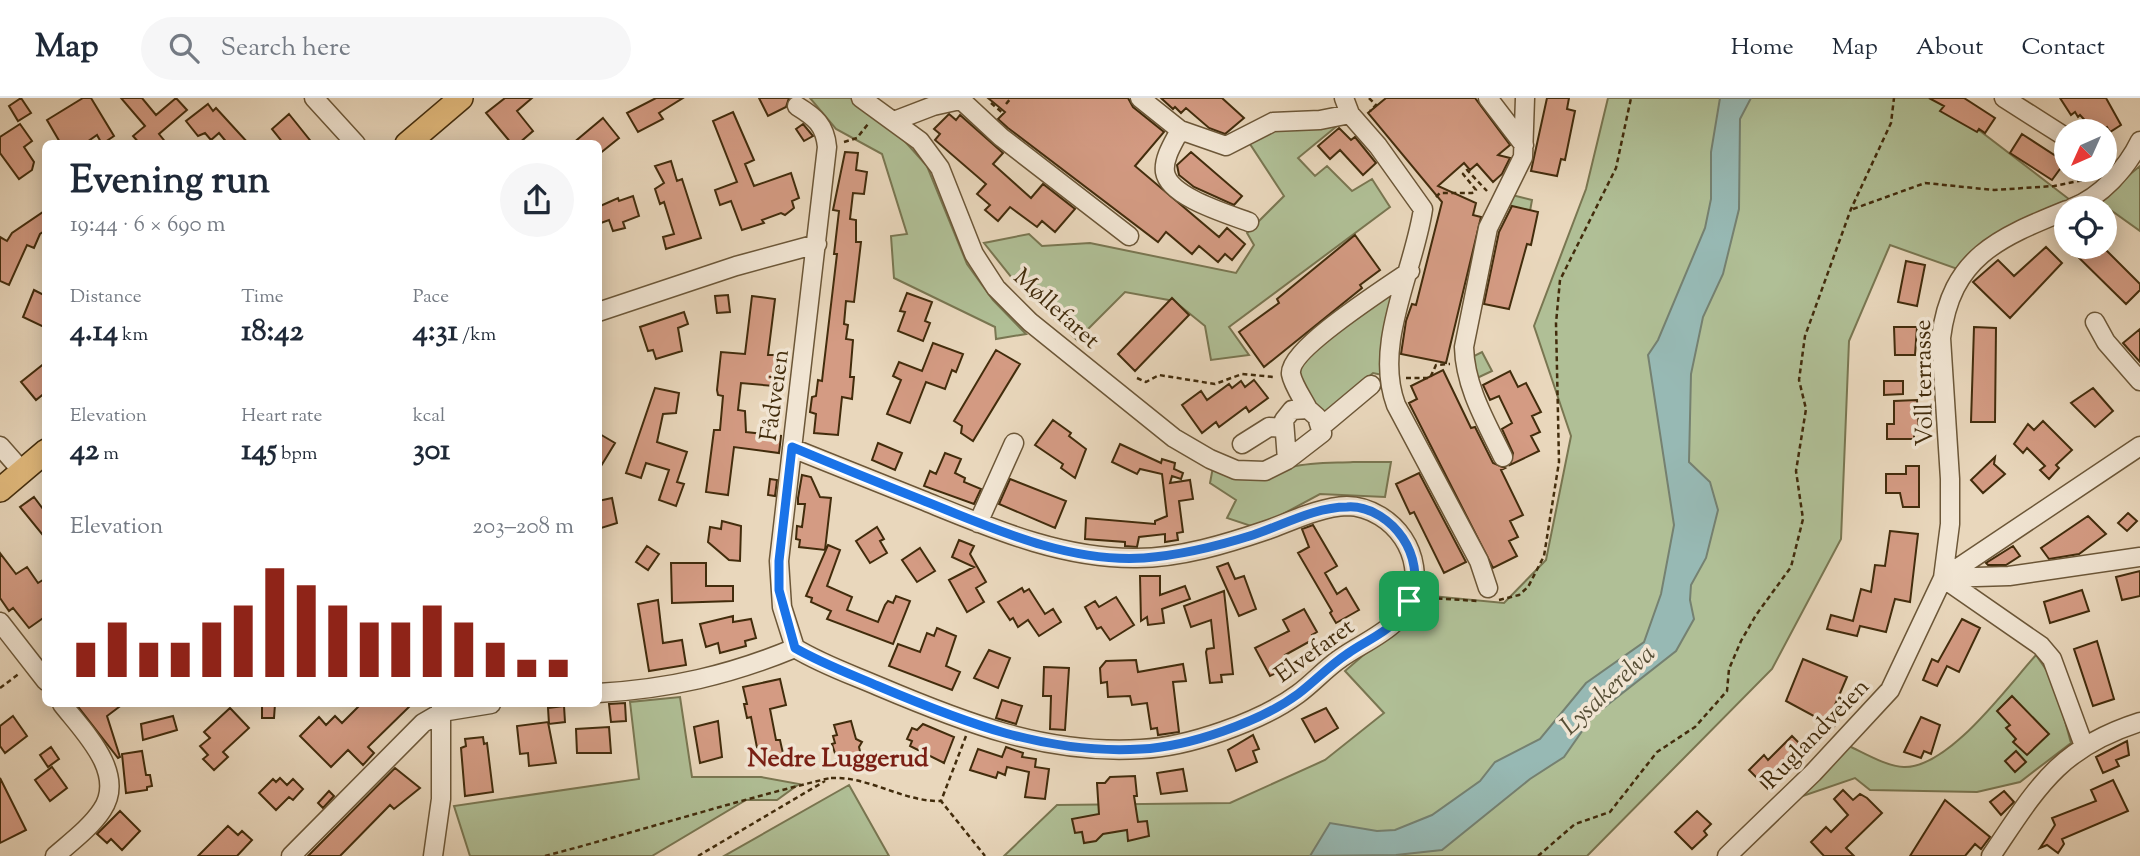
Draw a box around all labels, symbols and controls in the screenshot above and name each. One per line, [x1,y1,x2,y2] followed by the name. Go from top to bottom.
[141,17,631,80] search box
[35,24,99,72] text: Map
[165,29,203,67] icon: search
[221,30,351,67] text: Search here
[1731,31,1794,65] text: Home
[1832,31,1878,65] text: Map
[1916,31,1983,65] text: About
[2021,31,2105,65] text: Contact
[2054,119,2118,182] north arrow
[2054,119,2117,259] map controls
[70,156,270,210] text: Evening run
[500,163,574,237] button: share
[2054,196,2117,259] button: locate
[70,209,226,242] text: 19:44 · 6 × 690 m
[1005,261,1107,358] street label: Møllefaret
[70,284,142,311] text: Distance
[241,284,284,311] text: Time
[413,284,449,311] text: Pace
[70,311,118,354] text: 4.14
[241,311,304,354] text: 18:42
[413,311,458,354] text: 4:31
[1907,319,1943,447] street label: Voll terrasse
[118,322,148,349] text: km
[458,322,496,349] text: /km
[753,347,799,443] street label: Fådveien
[70,403,147,430] text: Elevation
[241,403,322,430] text: Heart rate
[413,403,445,430] text: kcal
[70,430,99,473] text: 42
[241,430,277,473] text: 145
[413,430,450,473] text: 301
[99,441,119,468] text: m
[277,441,317,468] text: bpm
[70,511,163,544] text: Elevation
[472,511,574,544] text: 203–208 m
[1379,571,1439,631] pin
[1390,582,1428,620] icon: arrive
[1268,611,1362,692] street label: Elvefaret
[1553,637,1665,745] water label: Lysakerelva
[1755,671,1878,797] street label: Ruglandveien
[747,741,929,778] district label: Nedre Luggerud

